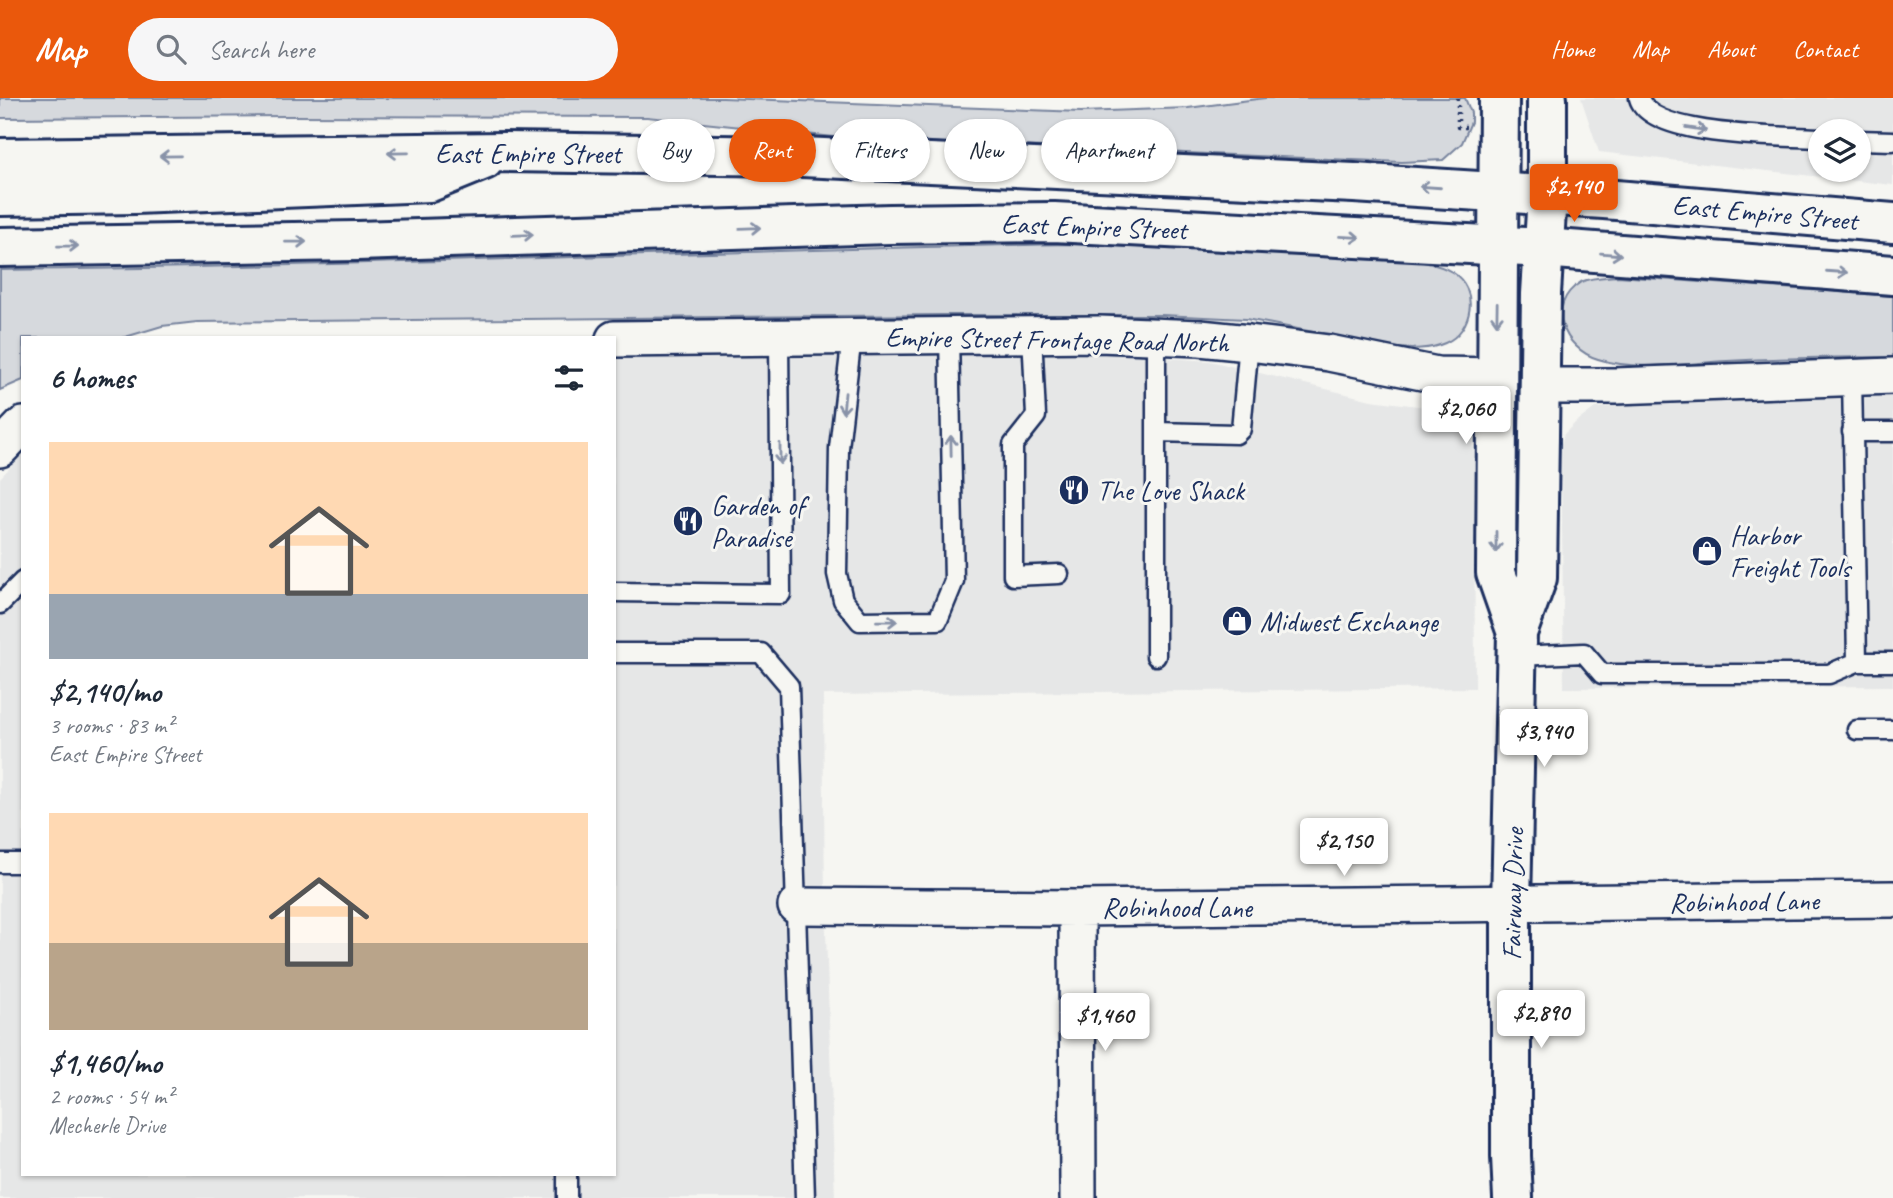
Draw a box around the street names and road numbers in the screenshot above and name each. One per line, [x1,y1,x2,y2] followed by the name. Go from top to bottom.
[435,136,624,171] street label: East Empire Street
[1671,187,1862,238] street label: East Empire Street
[1001,206,1190,247] street label: East Empire Street
[885,319,1230,360] street label: Empire Street Frontage Road North
[1494,826,1531,960] street label: Fairway Drive
[1669,883,1821,920] street label: Robinhood Lane
[1102,890,1254,925] street label: Robinhood Lane

